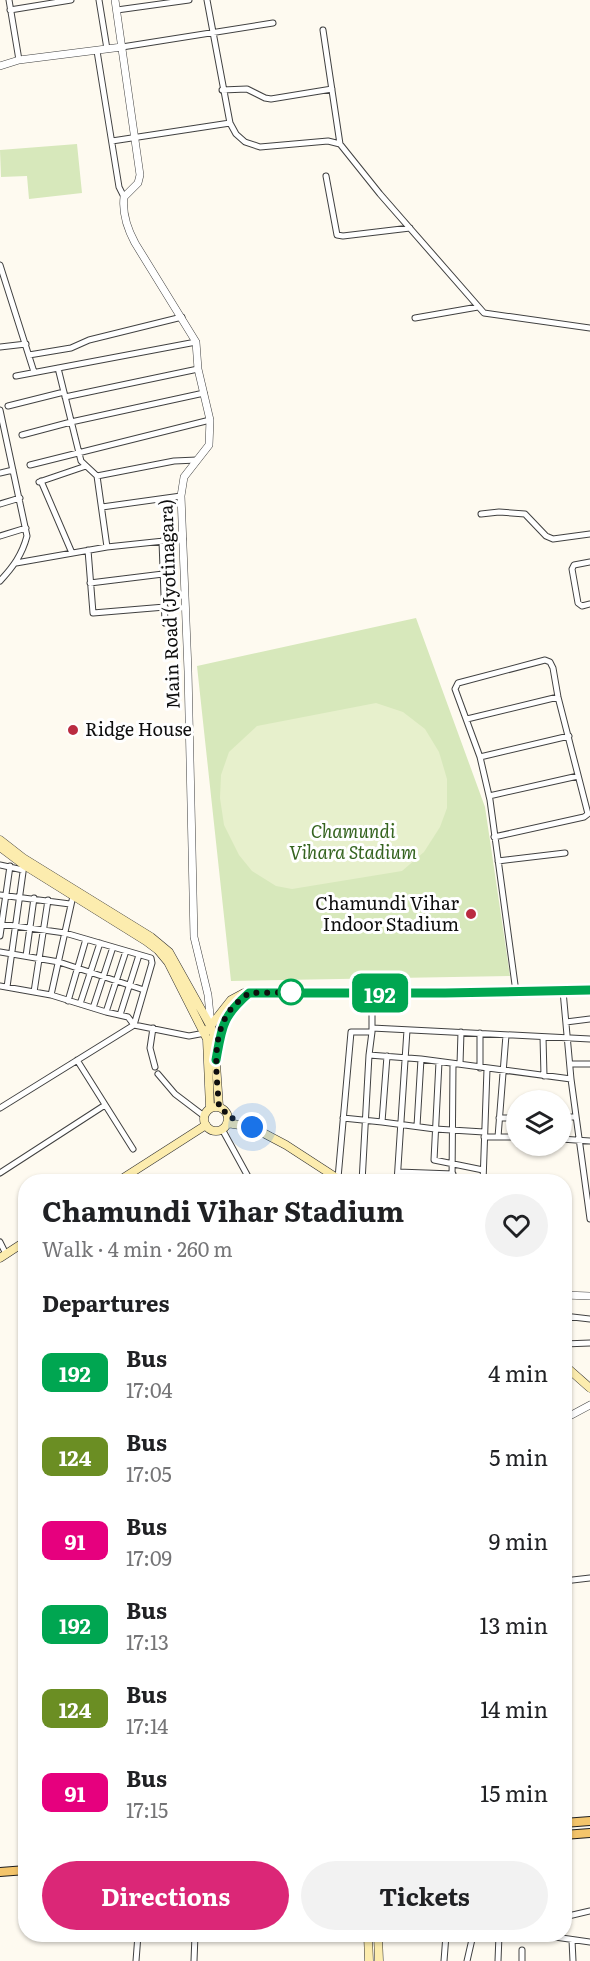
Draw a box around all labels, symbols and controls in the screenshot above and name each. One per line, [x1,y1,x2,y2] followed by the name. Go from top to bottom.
[151,498,186,710] street label: Main Road (Jyotinagara)
[85,715,192,742] place label: Ridge House
[66,723,80,737] marker: Ridge House
[289,817,417,865] park label: Chamundi Vihara Stadium
[315,889,459,937] place label: Chamundi Vihar Indoor Stadium
[464,907,478,921] marker: Chamundi Vihar Indoor Stadium
[346,974,415,1012] line badge: 192
[364,978,396,1009] text: 192
[278,979,304,1005] unlabelled marker
[506,1090,572,1156] map controls
[506,1090,572,1156] button: layers
[237,1112,267,1142] your location
[42,1189,404,1231] text: Chamundi Vihar Stadium
[485,1194,548,1257] button: heart
[42,1233,233,1263] text: Walk · 4 min · 260 m
[42,1286,169,1319] text: Departures
[126,1341,167,1374] text: Bus
[488,1356,548,1389] text: 4 min
[59,1357,91,1388] text: 192
[126,1374,173,1404] text: 17:04
[126,1425,167,1458] text: Bus
[489,1440,548,1473] text: 5 min
[59,1441,91,1472] text: 124
[126,1458,172,1488] text: 17:05
[126,1509,167,1542] text: Bus
[489,1524,548,1557] text: 9 min
[65,1525,85,1556] text: 91
[126,1542,172,1572] text: 17:09
[126,1593,167,1626] text: Bus
[479,1608,548,1641] text: 13 min
[59,1609,91,1640] text: 192
[126,1626,169,1656] text: 17:13
[126,1677,167,1710] text: Bus
[480,1692,548,1725] text: 14 min
[59,1693,91,1724] text: 124
[126,1710,168,1740] text: 17:14
[126,1761,167,1794] text: Bus
[480,1776,548,1809] text: 15 min
[65,1777,85,1808] text: 91
[126,1794,168,1824] text: 17:15
[42,1861,289,1930] button: Directions
[301,1861,548,1930] button: Tickets

